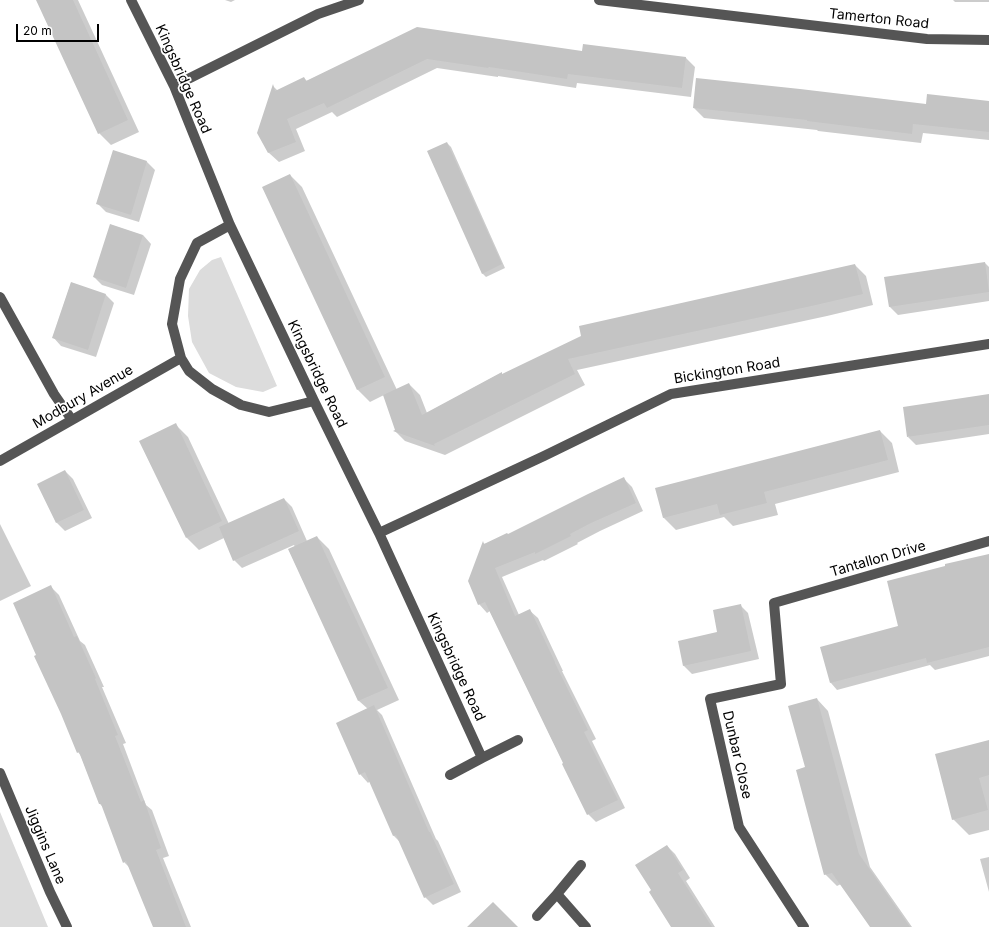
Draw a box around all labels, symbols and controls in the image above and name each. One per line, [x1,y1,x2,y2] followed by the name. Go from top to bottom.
[828,5,930,33] street label: Tamerton Road
[18,16,101,42] scale bar
[151,22,215,136] street label: Kingsbridge Road
[23,23,52,38] text: 20 m
[284,317,350,431] street label: Kingsbridge Road
[673,354,781,388] street label: Bickington Road
[30,361,136,433] street label: Modbury Avenue
[828,537,928,581] street label: Tantallon Drive
[424,610,488,724] street label: Kingsbridge Road
[719,709,755,801] street label: Dunbar Close
[21,803,69,887] street label: Jiggins Lane

